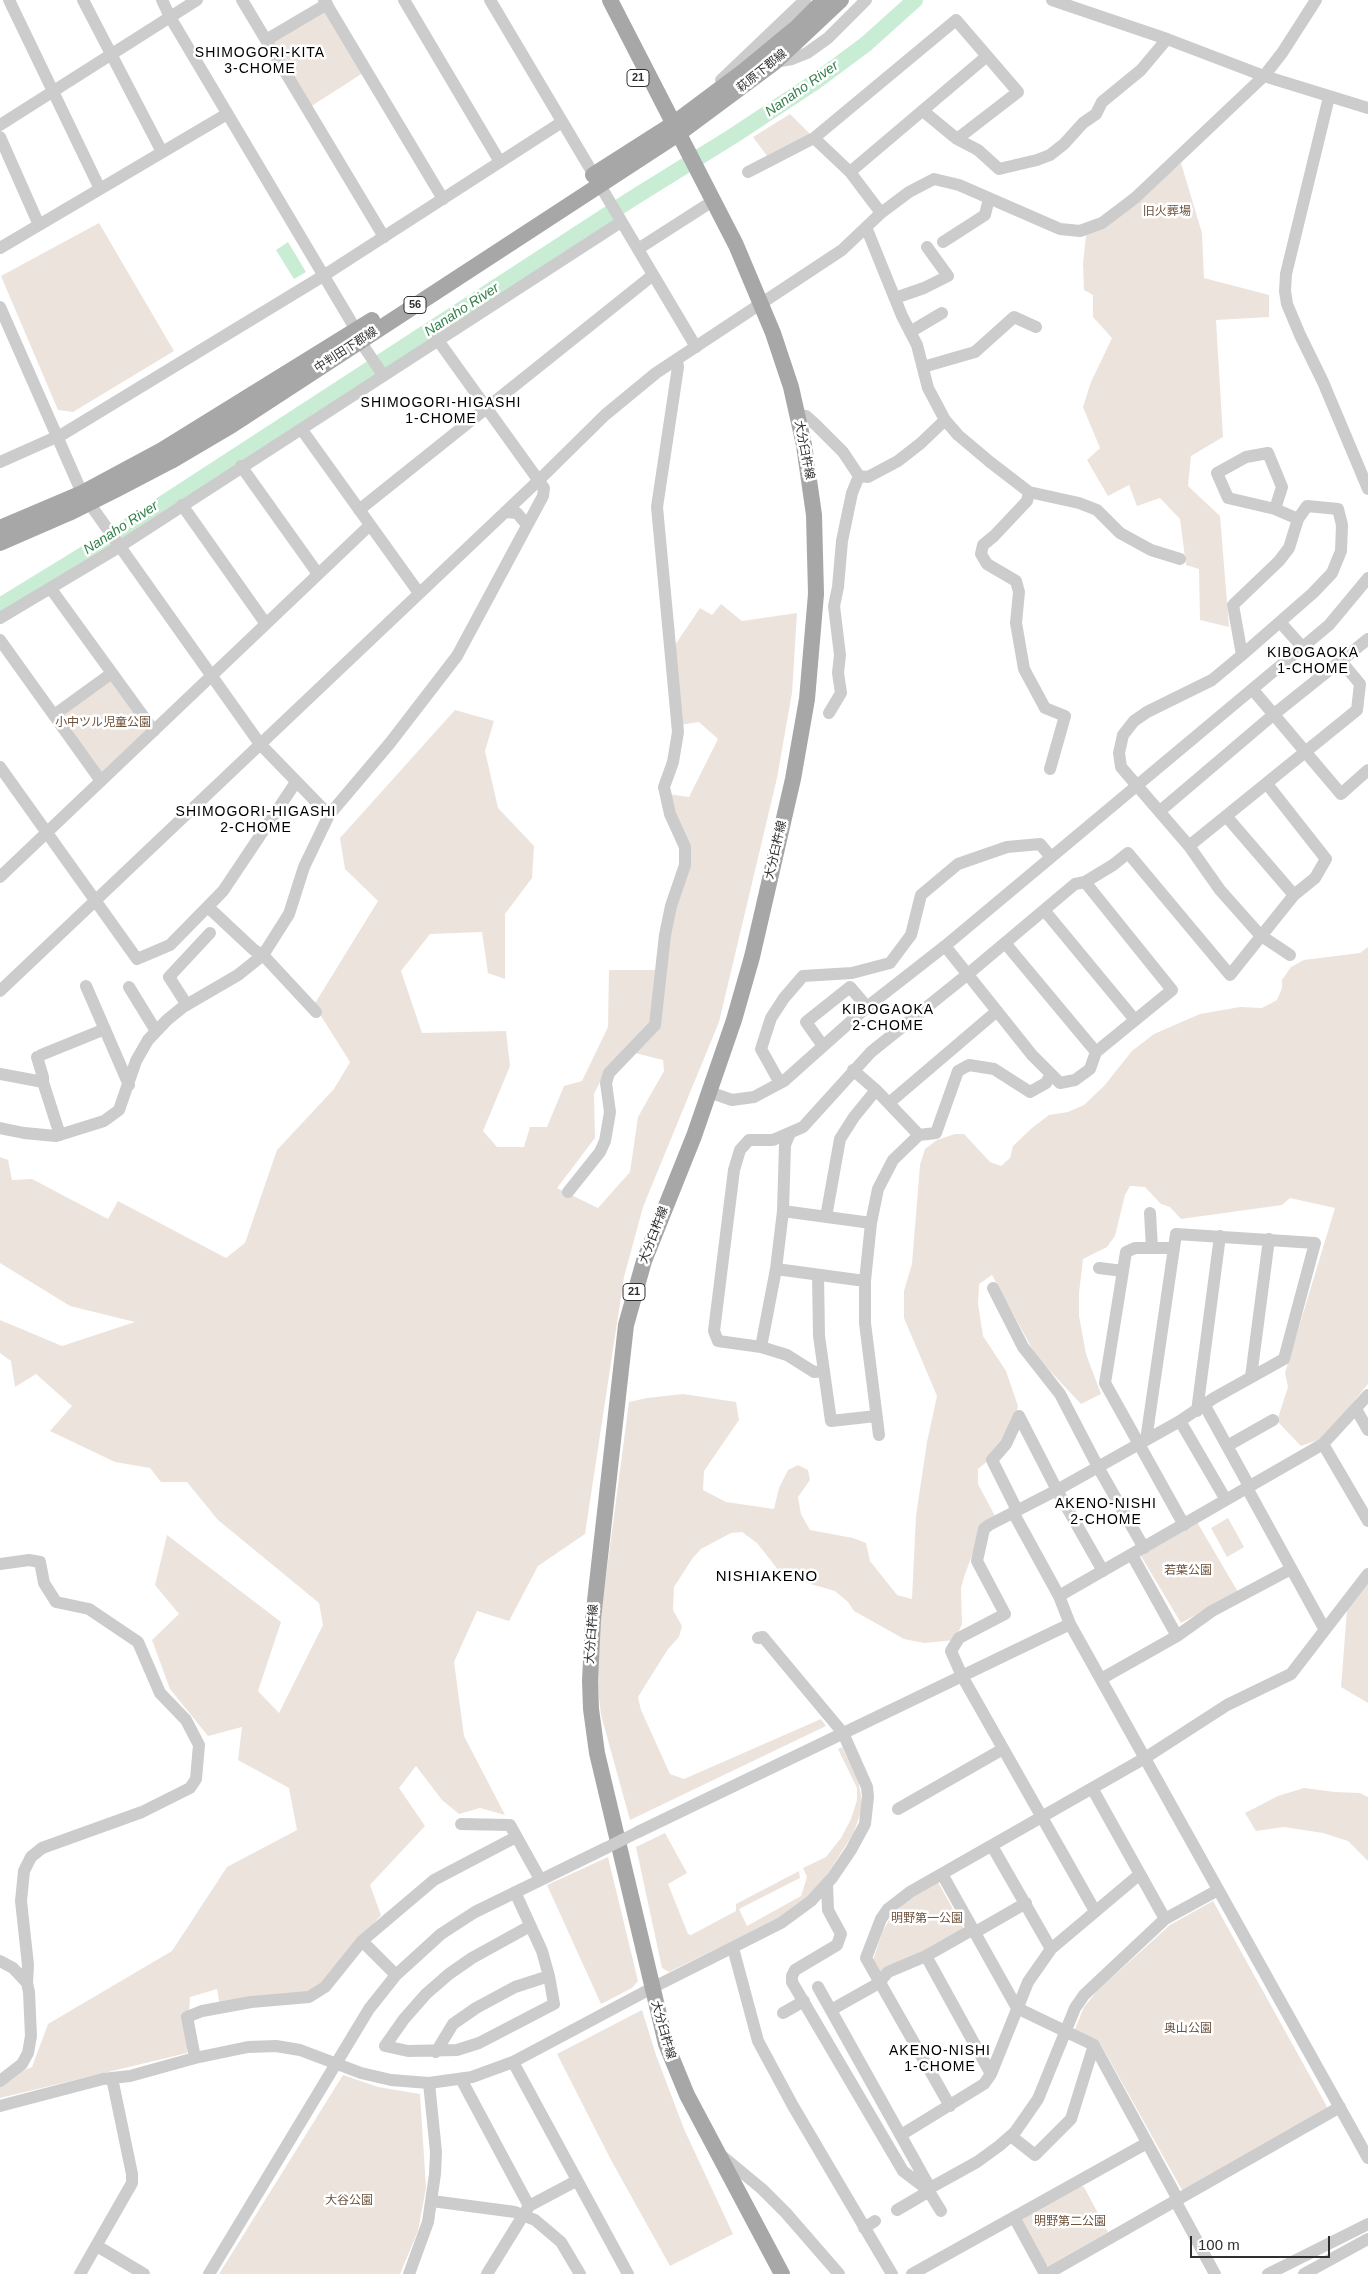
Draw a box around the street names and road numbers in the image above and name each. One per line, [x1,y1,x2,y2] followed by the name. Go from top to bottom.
[734,47,790,95] street label: 萩原下郡線
[627,70,649,86] road number: 21
[404,296,426,314] road number: 56
[312,324,380,376] street label: 中判田下郡線
[791,419,817,481] street label: 大分臼杵線
[762,819,790,881] street label: 大分臼杵線
[637,1204,671,1266] street label: 大分臼杵線
[623,1284,645,1300] road number: 21
[583,1604,601,1664] street label: 大分臼杵線
[648,1999,678,2061] street label: 大分臼杵線

